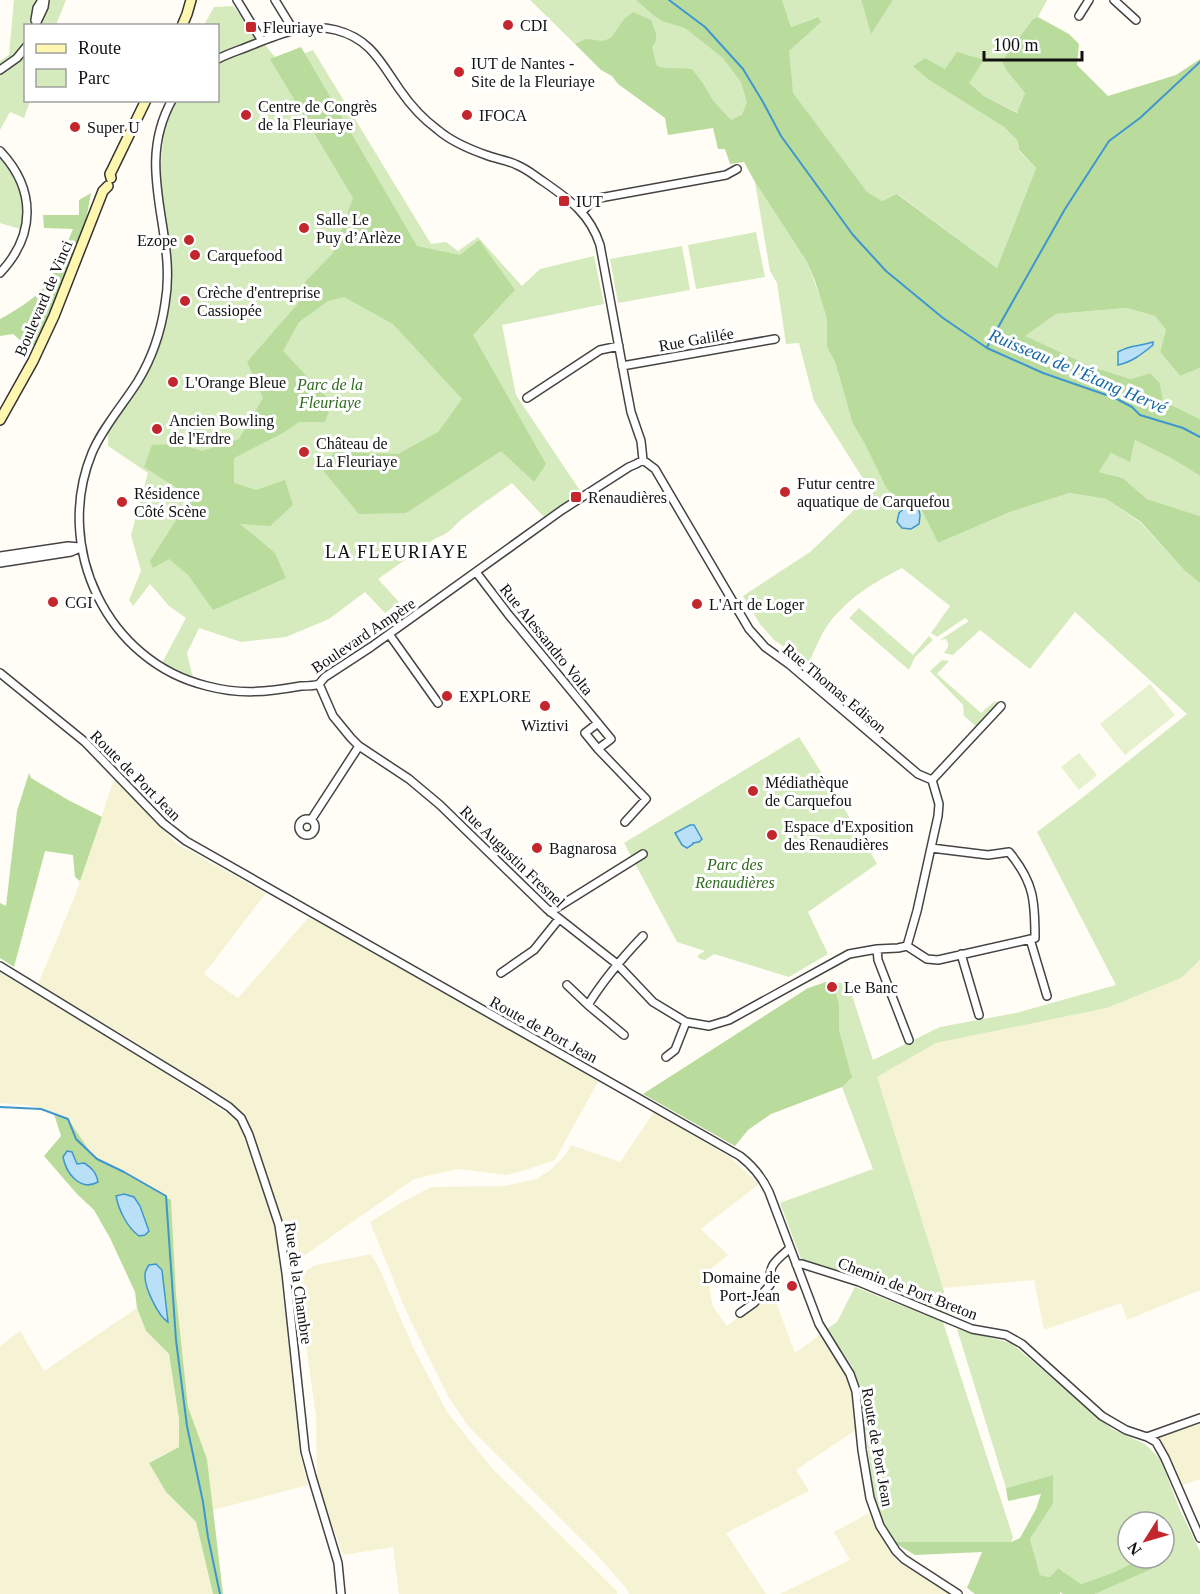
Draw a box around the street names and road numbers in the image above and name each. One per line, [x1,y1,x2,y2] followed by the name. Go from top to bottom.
[11,237,76,359] street label: Boulevard de Vinci
[657,325,735,354] street label: Rue Galilée
[497,580,597,698] street label: Rue Alessandro Volta
[308,594,419,677] street label: Boulevard Ampère
[780,640,890,737] street label: Rue Thomas Edison
[87,727,184,824] street label: Route de Port Jean
[456,802,569,912] street label: Rue Augustin Fresnel
[487,993,601,1066] street label: Route de Port Jean
[282,1221,315,1345] street label: Rue de la Chambre
[836,1254,980,1323] street label: Chemin de Port Breton
[859,1386,896,1508] street label: Route de Port Jean

